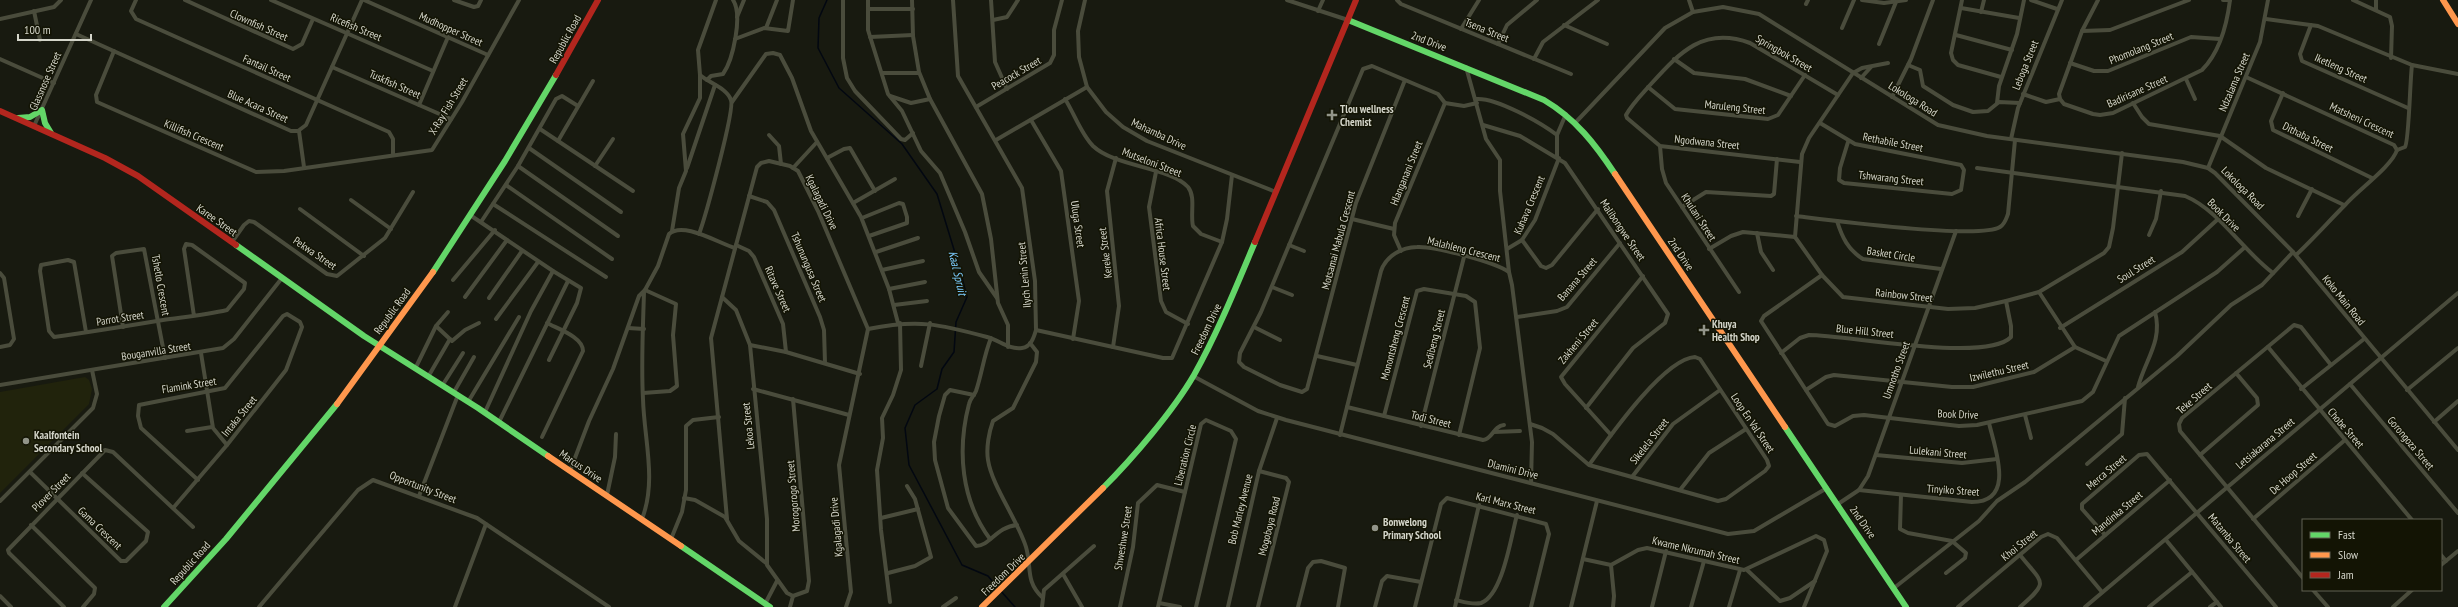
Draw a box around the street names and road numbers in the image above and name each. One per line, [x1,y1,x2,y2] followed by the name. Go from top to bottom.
[228,6,290,44] street label: Clownfish Street
[417,9,485,49] street label: Mudhopper Street
[328,10,384,44] street label: Ricefish Street
[546,12,584,66] street label: Republic Road
[1463,15,1511,45] street label: Tsena Street
[1409,28,1449,54] street label: 2nd Drive
[2107,29,2175,67] street label: Phomolang Street
[1753,31,1815,75] street label: Springbok Street
[2009,38,2041,92] street label: Leboga Street
[26,49,64,113] street label: Glassnose Street
[2215,50,2253,114] street label: Ndzalama Street
[2313,50,2369,86] street label: Iketleng Street
[241,51,293,85] street label: Fantail Street
[989,53,1043,93] street label: Peacock Street
[367,66,423,102] street label: Tuskfish Street
[2105,71,2169,111] street label: Badirisane Street
[425,75,471,137] street label: X-Ray Fish Street
[1886,78,1940,120] street label: Lokologa Road
[225,86,291,126] street label: Blue Acara Street
[1704,97,1766,117] street label: Maruleng Street
[2328,99,2396,141] street label: Matsheni Crescent
[1129,115,1189,153] street label: Mahamba Drive
[162,116,226,154] street label: Killifish Crescent
[2280,119,2336,155] street label: Dithaba Street
[1862,129,1924,155] street label: Rethabile Street
[1674,132,1740,152] street label: Ngodwana Street
[1387,139,1425,207] street label: Hlanganani Street
[1120,144,1184,180] street label: Mutseloni Street
[2218,163,2268,213] street label: Lokologa Road
[1858,168,1924,188] street label: Tshwarang Street
[803,172,842,232] street label: Kgalagadi Drive
[1510,173,1548,237] street label: Kuhava Crescent
[1318,189,1358,291] street label: Motsamai Mabula Crescent
[1678,190,1720,244] street label: Khulani Street
[1597,196,1649,264] street label: Malibongwe Street
[2205,196,2244,235] street label: Book Drive
[1068,200,1088,248] street label: Uluga Street
[194,201,240,239] street label: Karee Street
[1152,217,1174,291] street label: Africa House Street
[1095,227,1115,279] street label: Kereke Street
[788,230,830,304] street label: Tshunungusa Street
[291,233,339,273] street label: Pekwa Street
[1426,233,1502,265] street label: Malahleng Crescent
[1665,235,1697,274] street label: 2nd Drive
[1014,241,1034,309] street label: Ilych Lenin Street
[1866,243,1917,265] street label: Basket Circle
[2115,252,2157,286] street label: Soul Street
[149,253,173,317] street label: Tshetlo Crescent
[1554,254,1600,304] street label: Banana Street
[762,264,794,314] street label: Ritave Street
[2319,272,2369,328] street label: Koko Main Road
[371,285,414,337] street label: Republic Road
[1875,285,1933,305] street label: Rainbow Street
[1377,294,1413,382] street label: Monontsheng Crescent
[1188,301,1225,357] street label: Freedom Drive
[95,307,145,329] street label: Parrot Street
[1420,308,1448,370] street label: Sedibeng Street
[1555,315,1601,367] street label: Zakheni Street
[1835,321,1895,341] street label: Blue Hill Street
[120,339,192,363] street label: Bouganvilla Street
[1879,339,1913,401] street label: Umnotho Street
[1968,357,2030,385] street label: Izwilethu Street
[161,374,217,396] street label: Flamink Street
[2174,379,2214,417] street label: Teke Street
[1728,390,1778,456] street label: Loop En Val Street
[218,393,260,439] street label: Intaka Street
[739,402,757,450] street label: Lekoa Street
[2325,405,2367,451] street label: Chobe Street
[1937,406,1979,422] street label: Book Drive
[1410,407,1452,431] street label: Todi Street
[2385,413,2437,473] street label: Gorongoza Street
[2233,414,2297,472] street label: Letsiakarana Street
[1627,415,1671,467] street label: Sikelela Street
[1171,423,1199,487] street label: Liberation Circle
[1909,443,1967,461] street label: Lulekani Street
[557,446,606,486] street label: Marcus Drive
[2267,449,2319,497] street label: De Hoop Street
[2083,451,2129,493] street label: Merca Street
[1486,456,1540,482] street label: Dlamini Drive
[783,460,803,532] street label: Morogorogo Street
[388,468,458,506] street label: Opportunity Street
[29,470,73,514] street label: Plover Street
[1224,472,1256,546] street label: Bob Marley Avenue
[1926,481,1980,499] street label: Tinyiko Street
[2089,488,2145,538] street label: Mandinka Street
[1475,489,1537,517] street label: Karl Marx Street
[1255,495,1283,557] street label: Mogoboya Road
[826,496,846,557] street label: Kgalagadi Drive
[1847,503,1880,541] street label: 2nd Drive
[75,504,125,552] street label: Gama Crescent
[1111,505,1135,571] street label: Shweshwe Street
[2205,510,2255,566] street label: Matamba Street
[1998,526,2040,564] street label: Khoi Street
[1651,533,1741,567] street label: Kwame Nkrumah Street
[167,538,213,588] street label: Republic Road
[978,549,1028,598] street label: Freedom Drive

